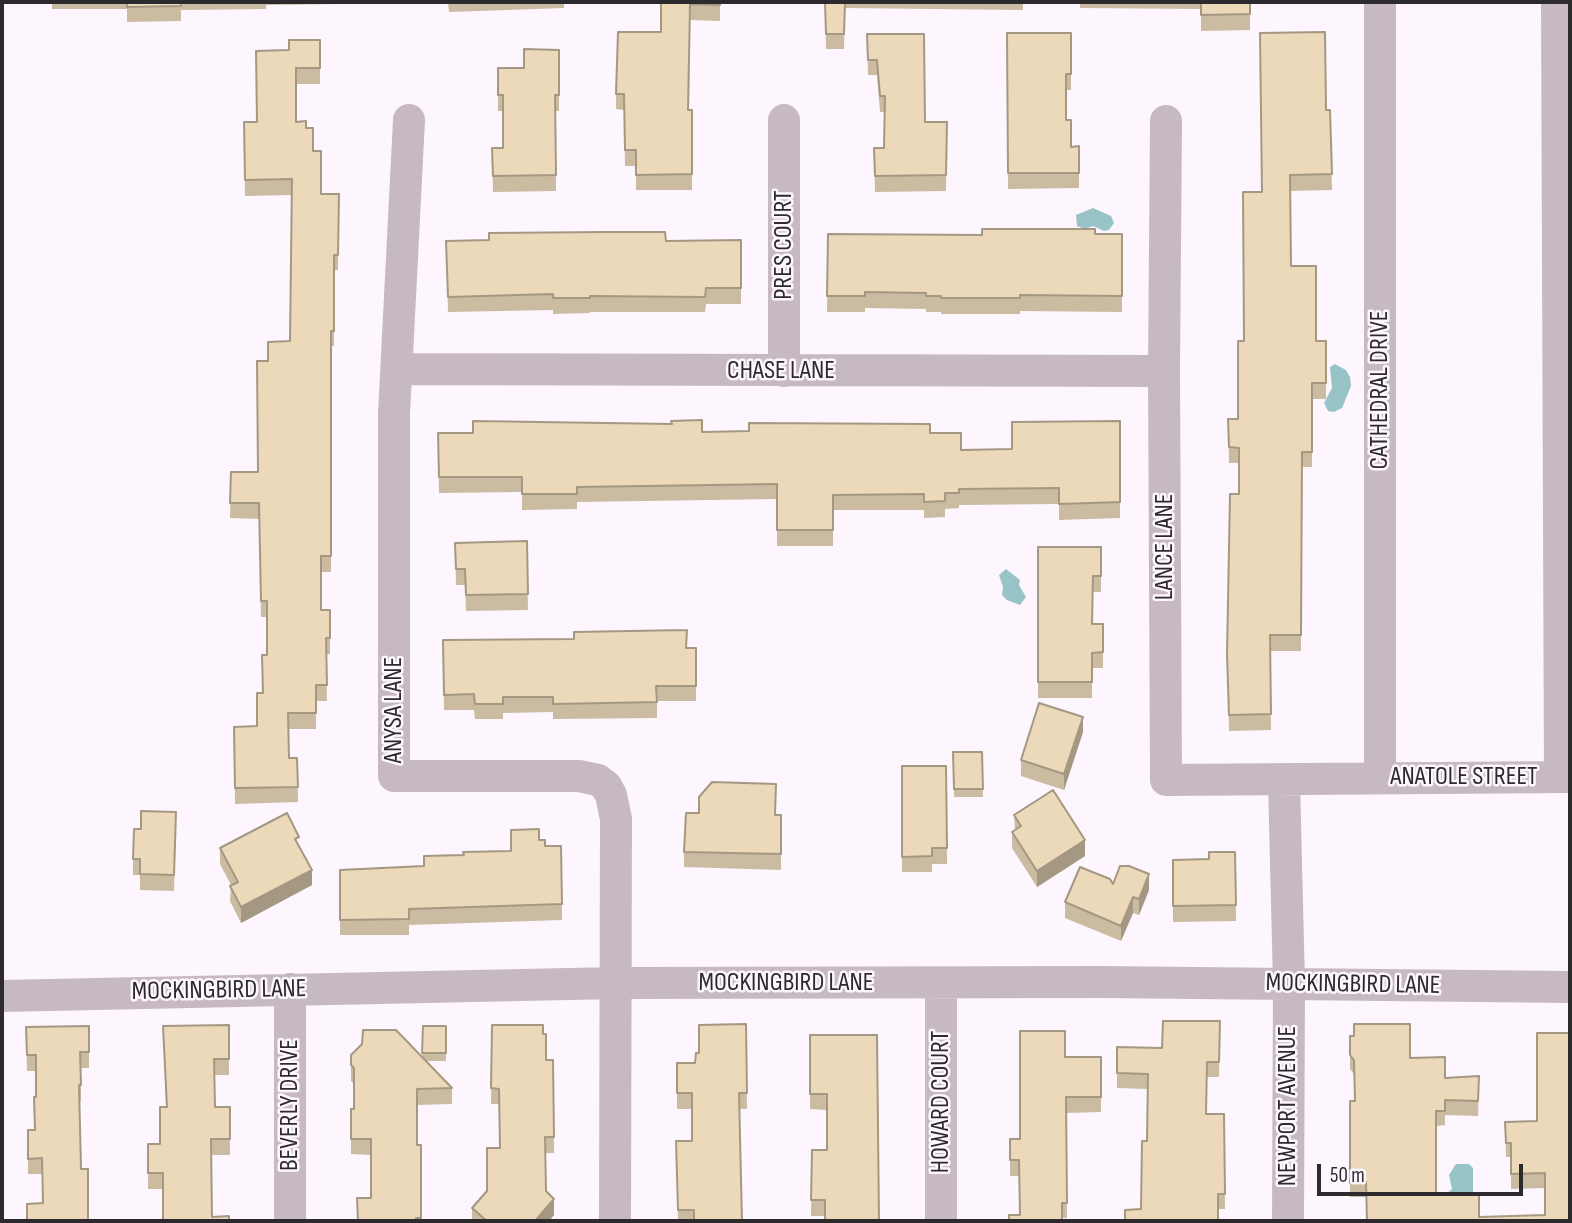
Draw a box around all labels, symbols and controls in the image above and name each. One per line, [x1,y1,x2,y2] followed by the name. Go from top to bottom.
[768,190,800,300] street label: PRES COURT
[1364,310,1396,470] street label: CATHEDRAL DRIVE
[727,355,835,387] street label: CHASE LANE
[1149,494,1181,600] street label: LANCE LANE
[378,657,410,763] street label: ANYSA LANE
[1390,761,1538,793] street label: ANATOLE STREET
[699,967,873,999] street label: MOCKINGBIRD LANE
[1265,968,1441,1002] street label: MOCKINGBIRD LANE
[131,974,307,1008] street label: MOCKINGBIRD LANE
[1272,1026,1304,1186] street label: NEWPORT AVENUE
[925,1031,957,1173] street label: HOWARD COURT
[274,1039,306,1171] street label: BEVERLY DRIVE
[1320,1150,1526,1194] scale bar
[1330,1163,1365,1188] text: 50 m

